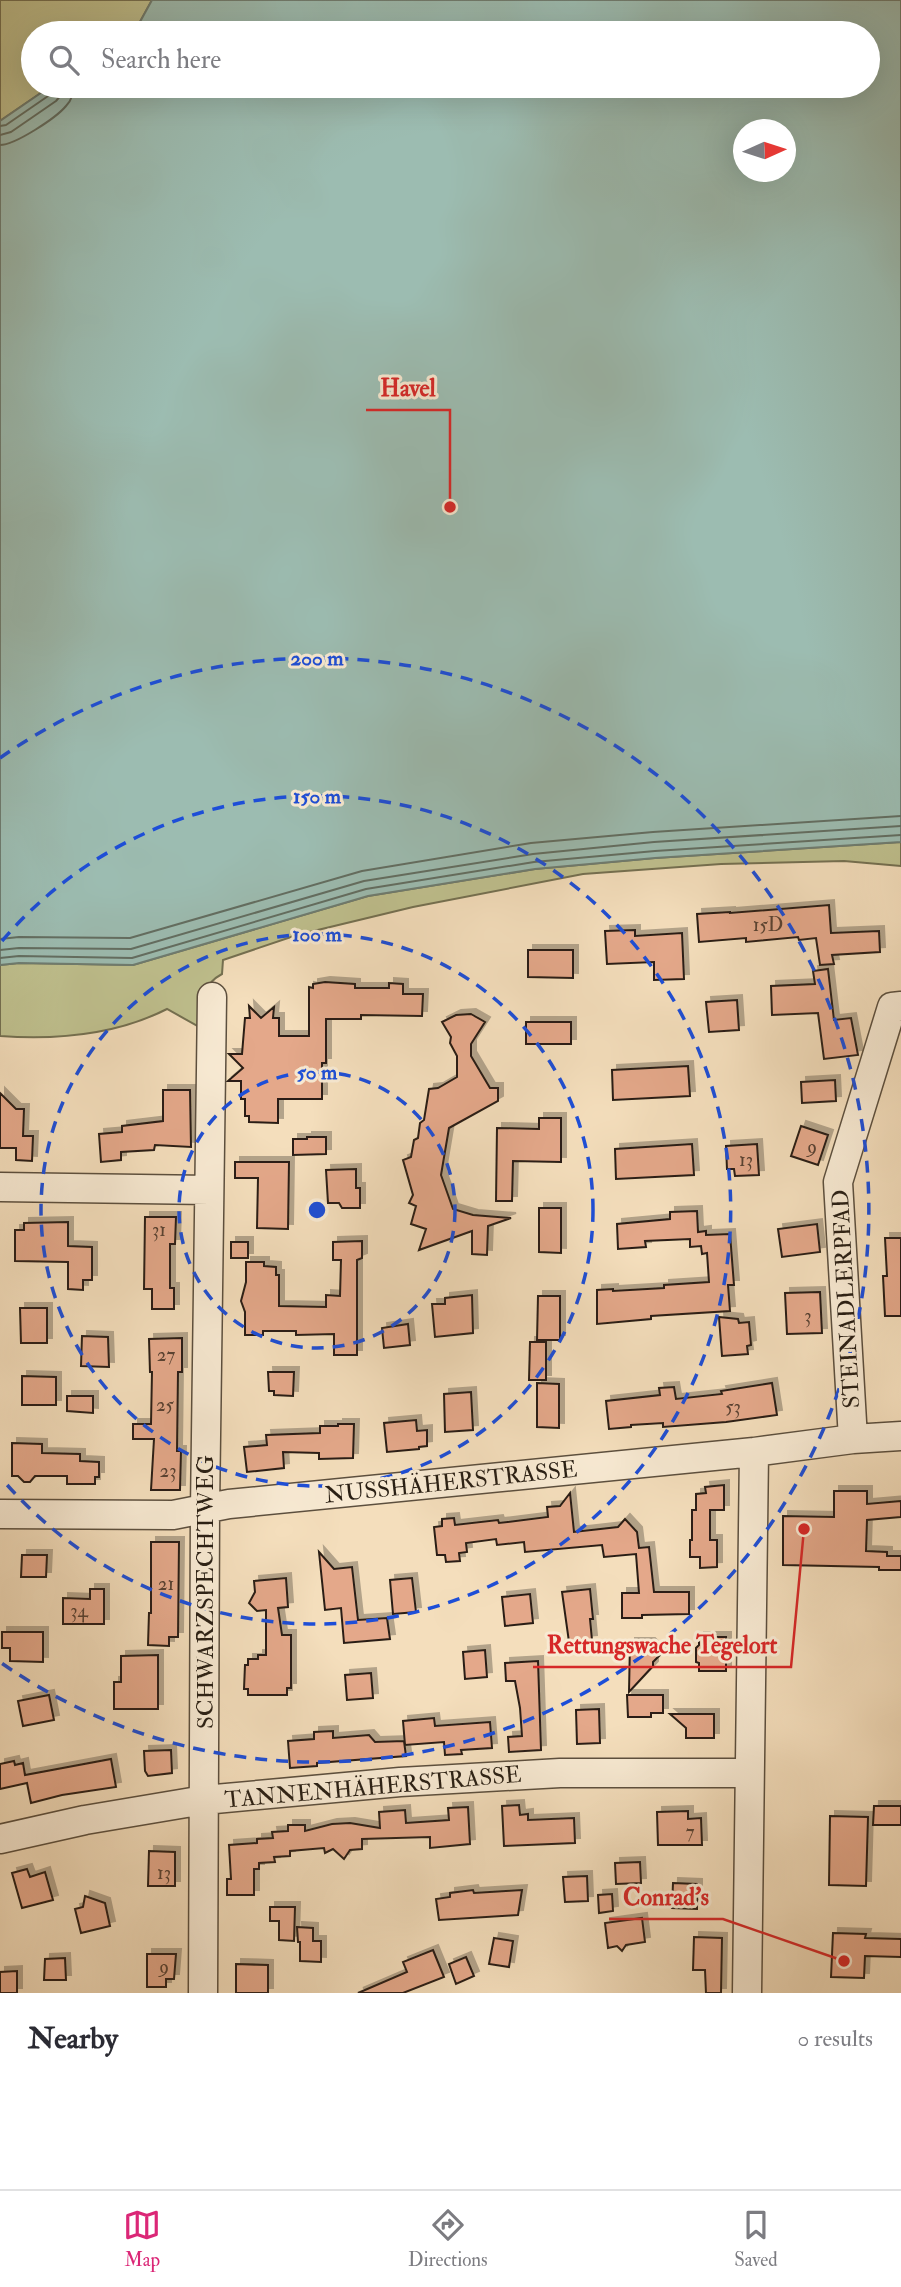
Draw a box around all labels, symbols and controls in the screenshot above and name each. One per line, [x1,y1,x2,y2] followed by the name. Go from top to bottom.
[21,21,880,98] search box
[45,41,83,79] icon: search
[101,44,221,76] text: Search here
[733,119,796,182] north arrow
[366,365,450,410] callout: Havel
[380,373,437,404] text: Havel
[291,645,344,672] text: 200 m
[293,783,342,810] text: 150 m
[753,913,783,937] house number: 15D
[292,921,343,948] text: 100 m
[297,1059,338,1086] text: 50 m
[805,1135,817,1159] house number: 9
[739,1148,753,1172] house number: 13
[826,1189,866,1409] street label: STEINADLERPFAD
[305,1198,329,1222] centre of rings
[152,1218,166,1242] house number: 31
[804,1304,812,1328] house number: 3
[157,1343,175,1367] house number: 27
[156,1393,175,1417] house number: 25
[725,1395,741,1419] house number: 53
[323,1454,579,1510] street label: NUSSHÄHERSTRASSE
[191,1455,220,1729] street label: SCHWARZSPECHTWEG
[160,1459,176,1483] house number: 23
[158,1572,174,1596] house number: 21
[70,1599,88,1623] house number: 34
[533,1622,791,1667] callout: Rettungswache Tegelort
[547,1630,777,1661] text: Rettungswache Tegelort
[223,1760,523,1814] street label: TANNENHÄHERSTRASSE
[686,1820,695,1844] house number: 7
[157,1861,171,1885] house number: 13
[609,1874,723,1919] callout: Conrad's
[623,1882,709,1913] text: Conrad's
[157,1955,169,1979] house number: 9
[28,2020,118,2057] text: Nearby
[797,2024,873,2053] text: 0 results
[123,2206,161,2272] tab: Map
[408,2206,488,2272] tab: Directions
[734,2206,778,2272] tab: Saved

